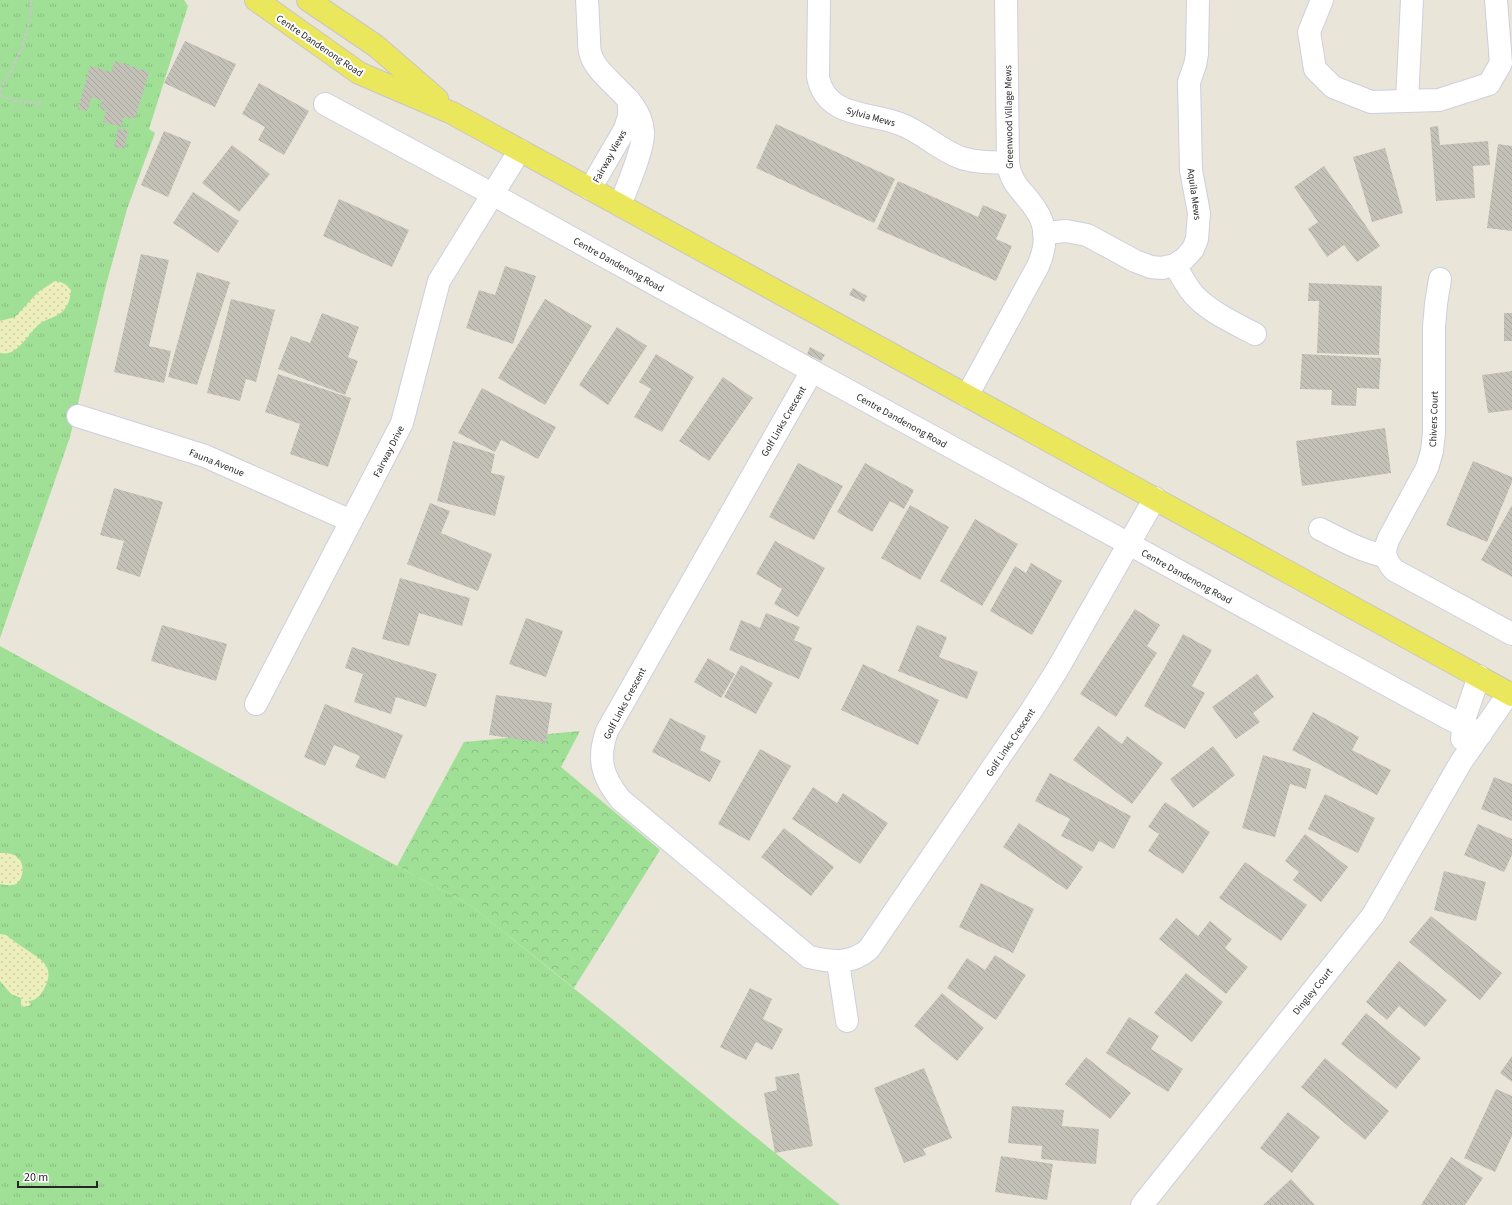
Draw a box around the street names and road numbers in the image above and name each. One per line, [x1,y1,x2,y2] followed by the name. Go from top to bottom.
[273,12,366,80] street label: Centre Dandenong Road
[1001,65,1017,169] street label: Greenwood Village Mews
[845,104,897,130] street label: Sylvia Mews
[590,127,630,185] street label: Fairway Views
[1183,167,1205,221] street label: Aquila Mews
[571,234,666,296] street label: Centre Dandenong Road
[758,383,810,459] street label: Golf Links Crescent
[854,390,949,452] street label: Centre Dandenong Road
[1426,390,1442,447] street label: Chivers Court
[370,423,408,480] street label: Fairway Drive
[187,445,246,480] street label: Fauna Avenue
[1139,546,1234,608] street label: Centre Dandenong Road
[600,665,650,742] street label: Golf Links Crescent
[983,705,1039,779] street label: Golf Links Crescent
[1289,965,1336,1018] street label: Dingley Court

